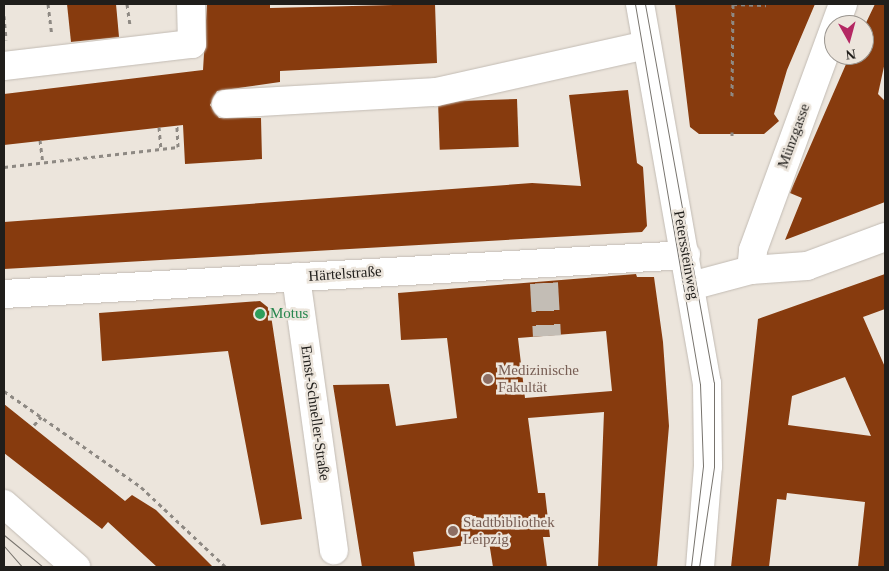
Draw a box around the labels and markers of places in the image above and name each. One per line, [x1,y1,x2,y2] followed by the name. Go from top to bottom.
[270,305,308,323] place label: Motus
[254,308,266,320] marker: Motus
[498,361,579,396] place label: Medizinische Fakultät
[482,373,494,385] marker: Medizinische Fakultät
[463,513,555,548] place label: Stadtbibliothek Leipzig
[447,525,459,537] marker: Stadtbibliothek Leipzig

